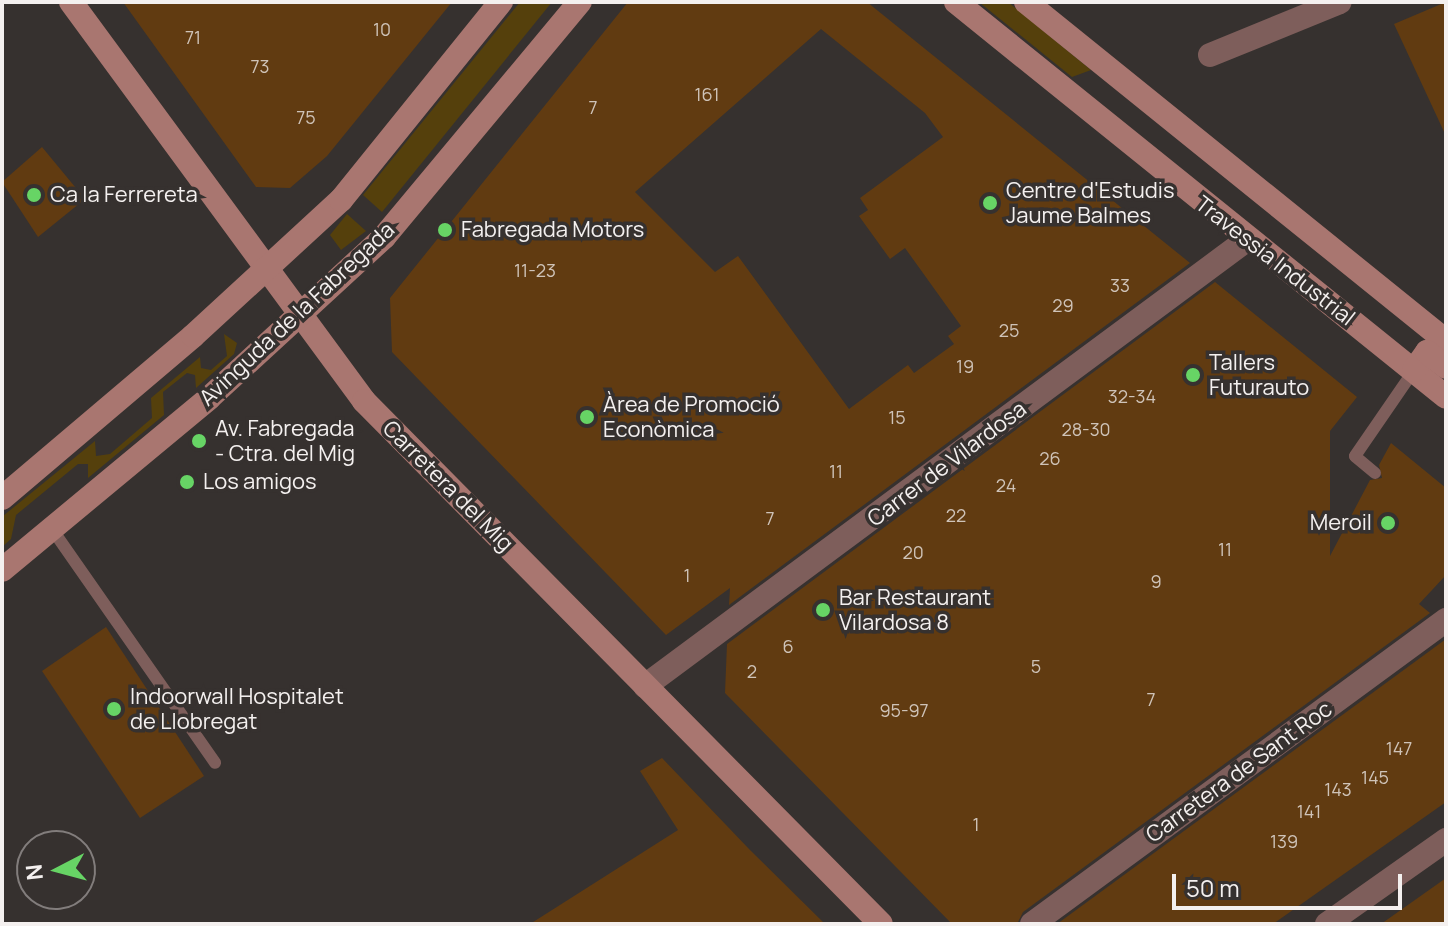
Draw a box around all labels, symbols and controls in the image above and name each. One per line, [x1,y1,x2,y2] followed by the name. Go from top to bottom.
[373,18,391,40] house number: 10
[185,26,201,48] house number: 71
[251,55,269,77] house number: 73
[695,83,719,105] house number: 161
[588,96,598,118] house number: 7
[296,106,316,128] house number: 75
[1006,177,1175,228] place label: Centre d'Estudis Jaume Balmes
[50,182,198,208] place label: Ca la Ferrereta
[25,186,43,204] marker: Ca la Ferrereta
[1190,191,1360,331] street label: Travessia Industrial
[981,194,999,212] marker: Centre d'Estudis Jaume Balmes
[194,217,400,411] street label: Avinguda de la Fabregada
[461,217,644,243] place label: Fabregada Motors
[436,221,454,239] marker: Fabregada Motors
[514,259,556,281] house number: 11-23
[1110,274,1130,296] house number: 33
[1052,294,1074,316] house number: 29
[999,319,1019,341] house number: 25
[1209,349,1309,400] place label: Tallers Futurauto
[956,355,974,377] house number: 19
[1184,366,1202,384] marker: Tallers Futurauto
[1108,385,1156,407] house number: 32-34
[603,391,780,442] place label: Àrea de Promoció Econòmica
[862,396,1032,532] street label: Carrer de Vilardosa
[888,406,906,428] house number: 15
[578,408,596,426] marker: Àrea de Promoció Econòmica
[215,415,355,466] place label: Av. Fabregada - Ctra. del Mig
[377,415,519,557] street label: Carretera del Mig
[1061,418,1111,440] house number: 28-30
[190,432,208,450] marker: Av. Fabregada - Ctra. del Mig
[1039,447,1061,469] house number: 26
[829,460,843,482] house number: 11
[203,469,317,495] place label: Los amigos
[178,473,196,491] marker: Los amigos
[996,474,1016,496] house number: 24
[946,504,966,526] house number: 22
[765,507,775,529] house number: 7
[1310,510,1372,536] place label: Meroil
[1379,514,1397,532] marker: Meroil
[1218,538,1232,560] house number: 11
[902,541,924,563] house number: 20
[683,564,691,586] house number: 1
[1150,570,1162,592] house number: 9
[839,584,991,636] place label: Bar Restaurant Vilardosa 8
[814,601,832,619] marker: Bar Restaurant Vilardosa 8
[782,635,794,657] house number: 6
[1031,655,1041,677] house number: 5
[747,660,757,682] house number: 2
[130,683,344,734] place label: Indoorwall Hospitalet de Llobregat
[1146,688,1156,710] house number: 7
[1141,696,1337,848] street label: Carretera de Sant Roc
[879,699,929,721] house number: 95-97
[105,700,123,718] marker: Indoorwall Hospitalet de Llobregat
[1386,737,1412,759] house number: 147
[1361,766,1389,788] house number: 145
[1324,778,1352,800] house number: 143
[1297,800,1321,822] house number: 141
[972,813,980,835] house number: 1
[16,830,96,910] north arrow
[1270,830,1298,852] house number: 139
[1176,858,1406,908] scale bar
[18,863,50,882] text: N
[1186,871,1240,904] text: 50 m

